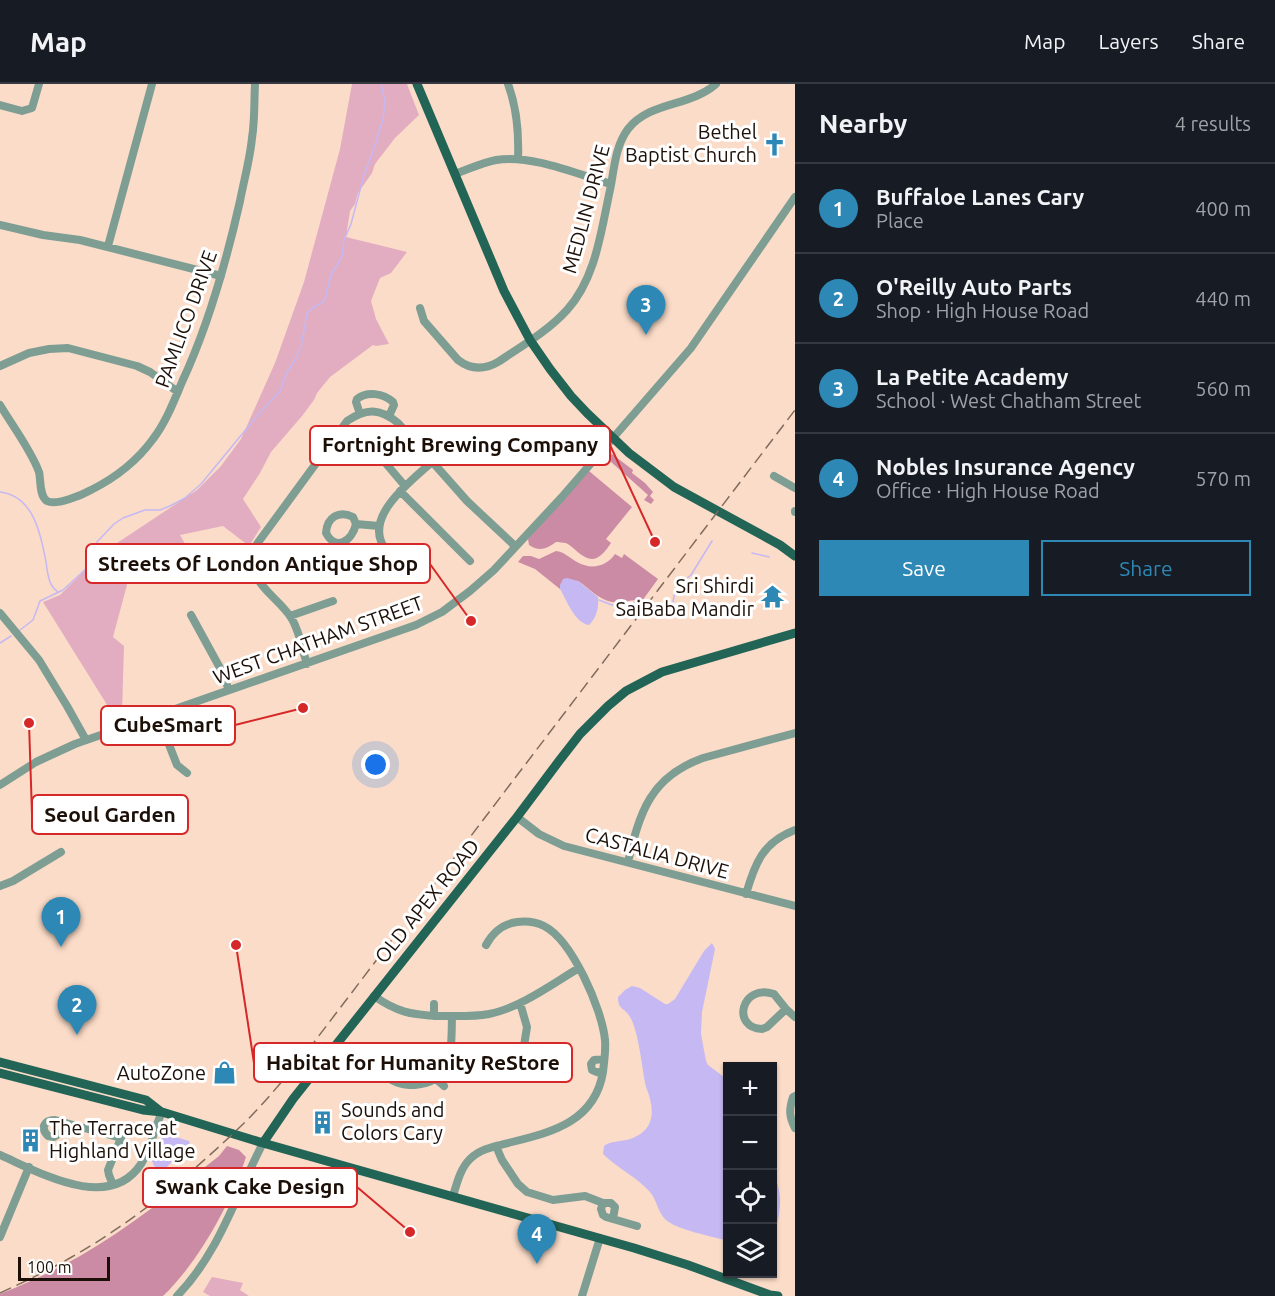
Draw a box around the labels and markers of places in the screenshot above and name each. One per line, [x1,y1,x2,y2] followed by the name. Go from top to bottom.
[625,120,757,166] place label: Bethel Baptist Church
[762,131,788,157] church icon: Bethel Baptist Church
[626,286,666,335] pin: 3
[310,426,610,465] callout: Fortnight Brewing Company
[86,544,430,583] callout: Streets Of London Antique Shop
[616,574,754,620] place label: Sri Shirdi SaiBaba Mandir
[759,584,785,610] temple icon: Sri Shirdi SaiBaba Mandir
[101,706,235,745] callout: CubeSmart
[32,795,188,834] callout: Seoul Garden
[42,898,80,947] pin: 1
[58,986,97,1035] pin: 2
[254,1043,572,1082] callout: Habitat for Humanity ReStore
[211,1060,237,1086] shop icon: AutoZone
[117,1061,206,1084] place label: AutoZone
[341,1098,444,1144] place label: Sounds and Colors Cary
[310,1109,336,1135] building icon: Sounds and Colors Cary
[49,1116,196,1162] place label: The Terrace at Highland Village
[18,1127,44,1153] building icon: The Terrace at Highland Village
[143,1168,357,1207] callout: Swank Cake Design
[518,1214,556,1264] pin: 4

